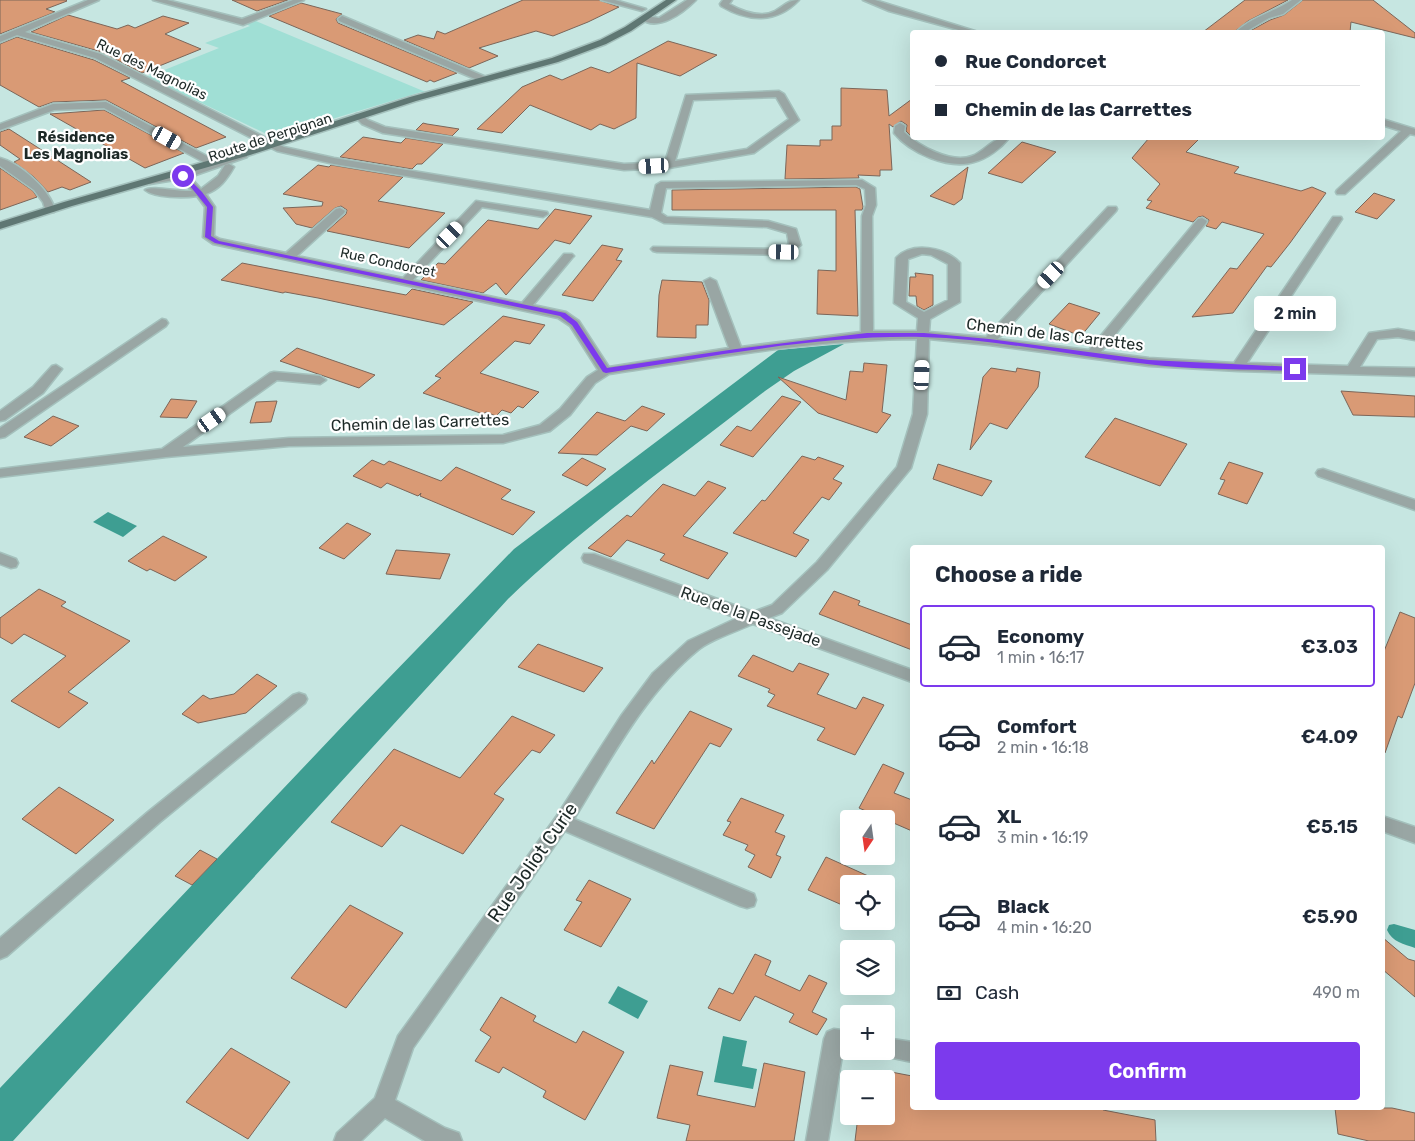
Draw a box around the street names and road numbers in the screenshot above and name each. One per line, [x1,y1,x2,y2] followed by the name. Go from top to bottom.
[94,35,210,104] street label: Rue des Magnolias
[206,110,334,165] street label: Route de Perpignan
[339,244,438,281] street label: Rue Condorcet
[965,314,1145,355] street label: Chemin de las Carrettes
[331,410,509,435] street label: Chemin de las Carrettes
[678,582,823,651] street label: Rue de la Passejade
[483,798,582,927] street label: Rue Joliot Curie

